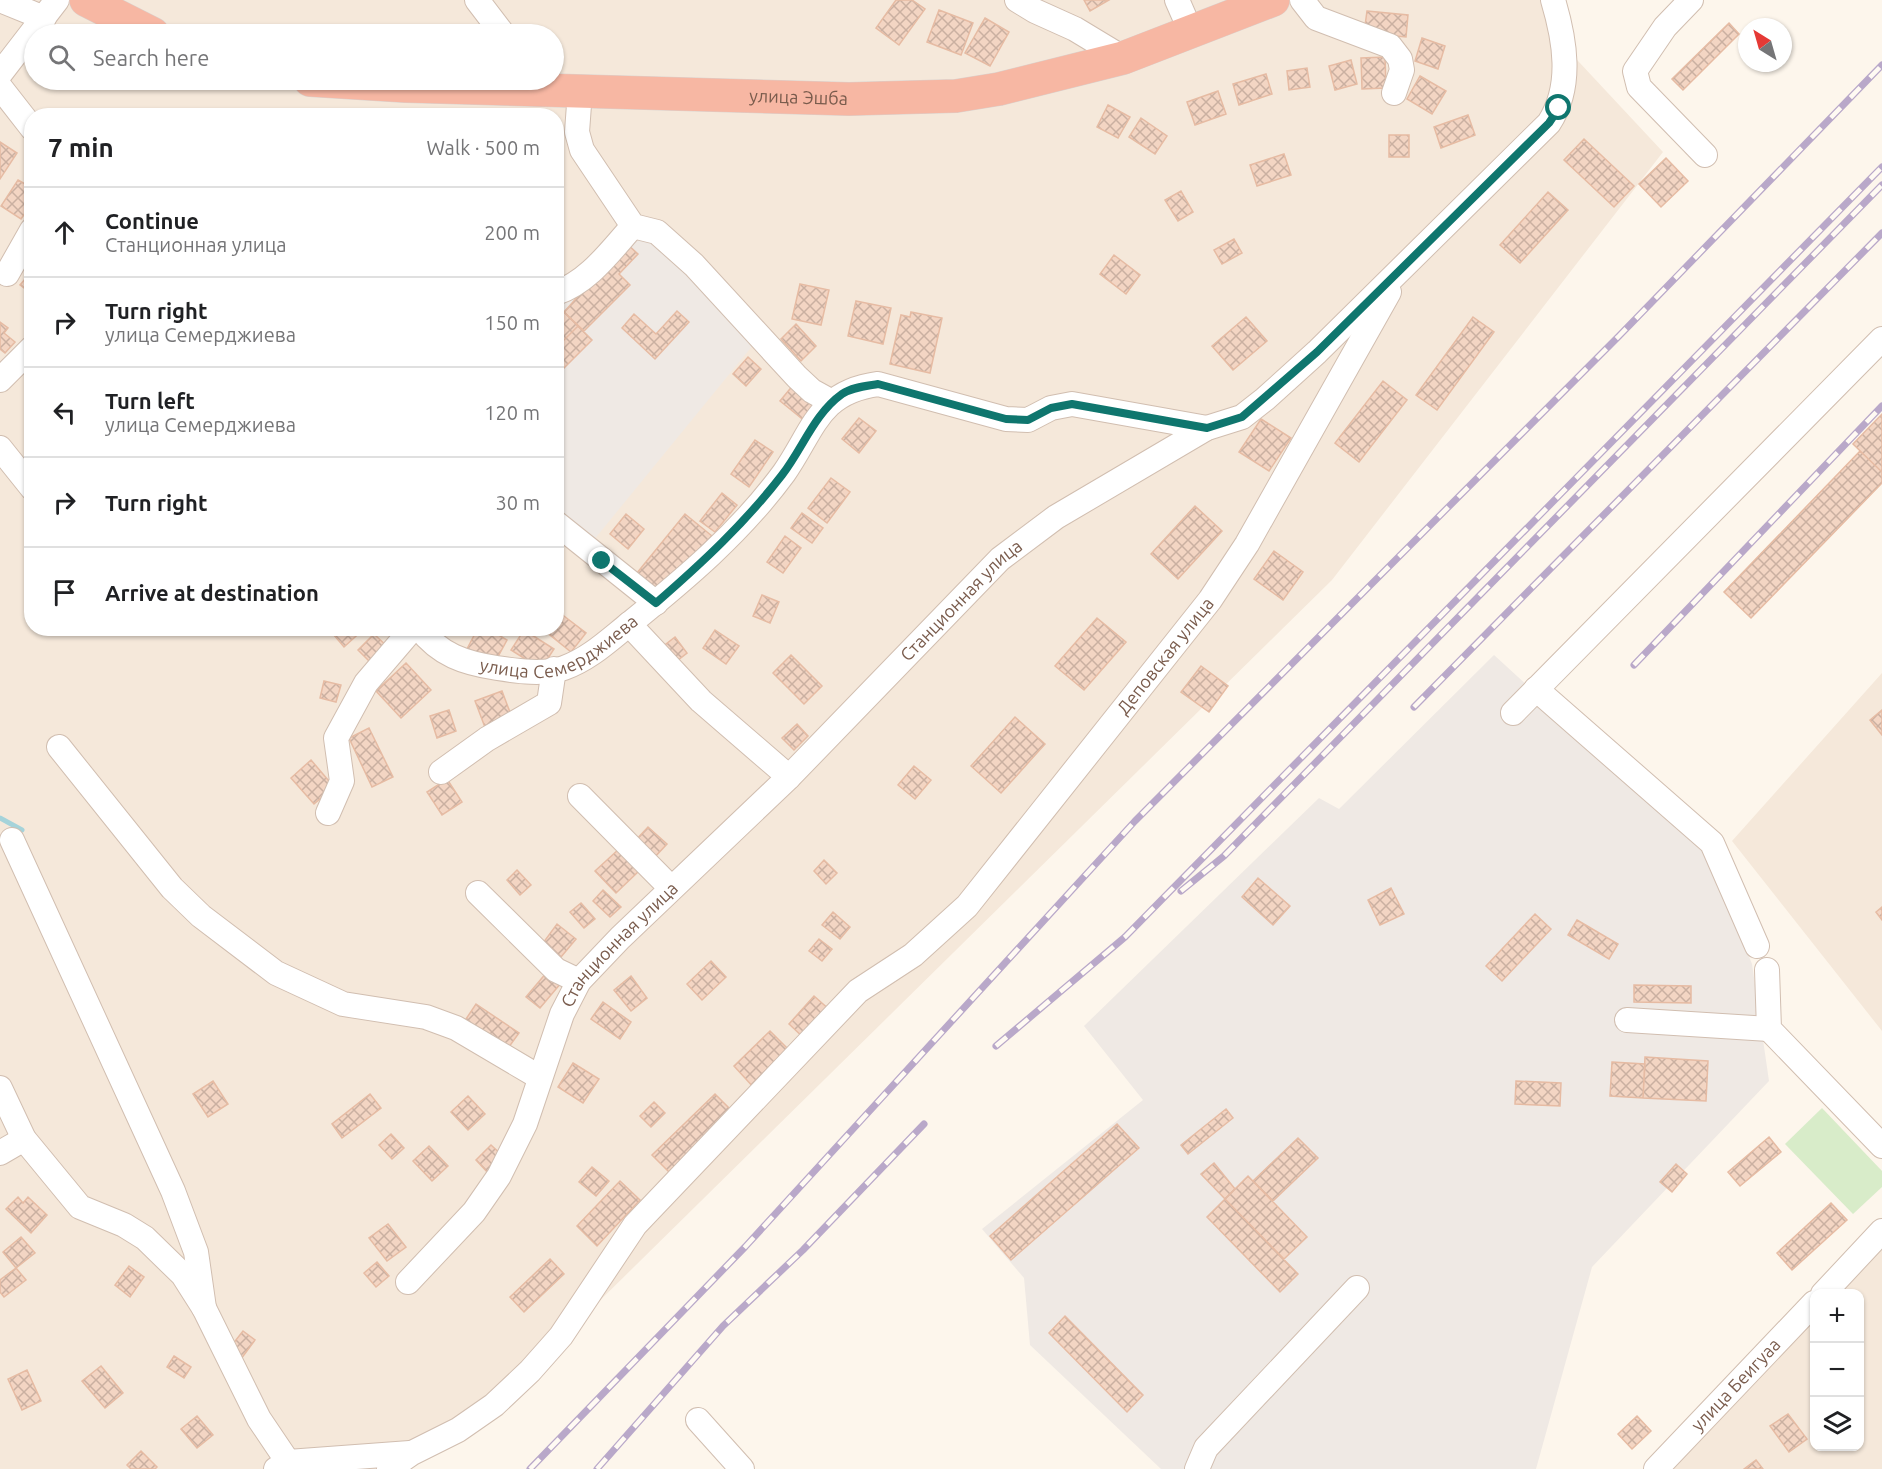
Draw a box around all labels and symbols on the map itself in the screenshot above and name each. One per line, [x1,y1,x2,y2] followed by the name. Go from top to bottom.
[1738,18,1792,72] north arrow
[749,85,848,108] street label: улица Эшба
[1545,94,1571,120] route start
[896,535,1026,665] street label: Станционная улица
[588,547,614,573] route end
[1112,593,1217,718] street label: Деповская улица
[478,610,641,681] street label: улица Семерджиева
[556,878,681,1010] street label: Станционная улица
[1687,1334,1784,1435] street label: улица Беигуаа

